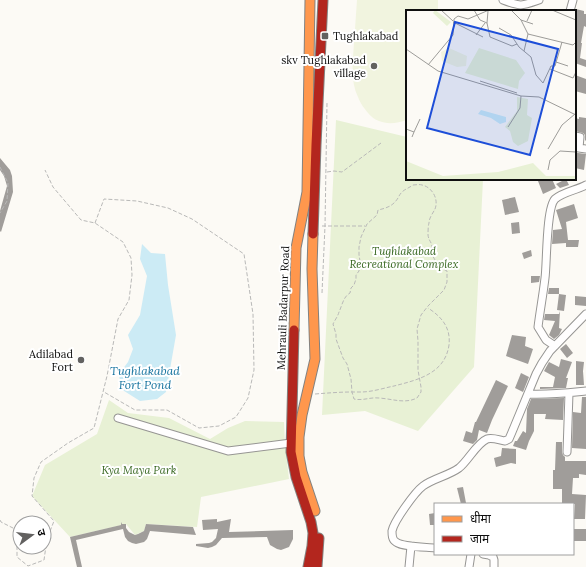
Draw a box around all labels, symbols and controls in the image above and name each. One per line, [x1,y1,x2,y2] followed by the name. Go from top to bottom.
[406,10,576,180] inset map
[333,29,399,43] place label: Tughlakabad
[320,31,330,41] marker: Tughlakabad
[281,53,366,80] place label: skv Tughlakabad village
[369,61,379,71] marker: skv Tughlakabad village
[350,244,458,271] park label: Tughlakabad Recreational Complex
[274,245,292,370] street label: Mehrauli Badarpur Road
[28,347,74,374] place label: Adilabad Fort
[76,355,86,365] marker: Adilabad Fort
[110,363,180,392] water label: Tughlakabad Fort Pond
[102,463,177,477] park label: Kya Maya Park
[434,503,574,555] legend
[470,511,492,526] text: धीमा
[12,515,52,555] north arrow
[34,527,49,538] text: उ
[470,531,490,546] text: जाम

